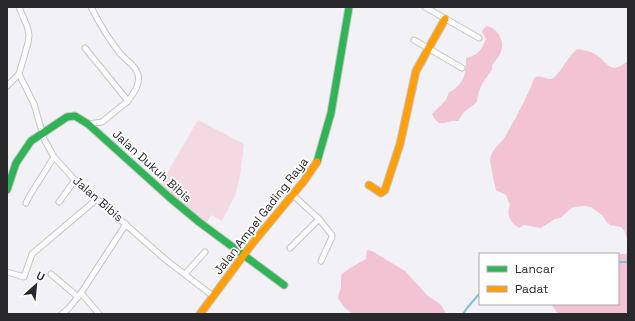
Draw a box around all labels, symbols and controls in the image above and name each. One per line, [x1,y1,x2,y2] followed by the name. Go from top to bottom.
[109,126,195,206] street label: Jalan Dukuh Bibis
[210,154,312,278] street label: Jalan Ampel Gading Raya
[69,173,127,225] street label: Jalan Bibis
[479,253,619,305] legend
[515,261,555,277] text: Lancar
[16,265,56,305] north arrow
[34,268,47,284] text: U
[515,281,549,297] text: Padat

